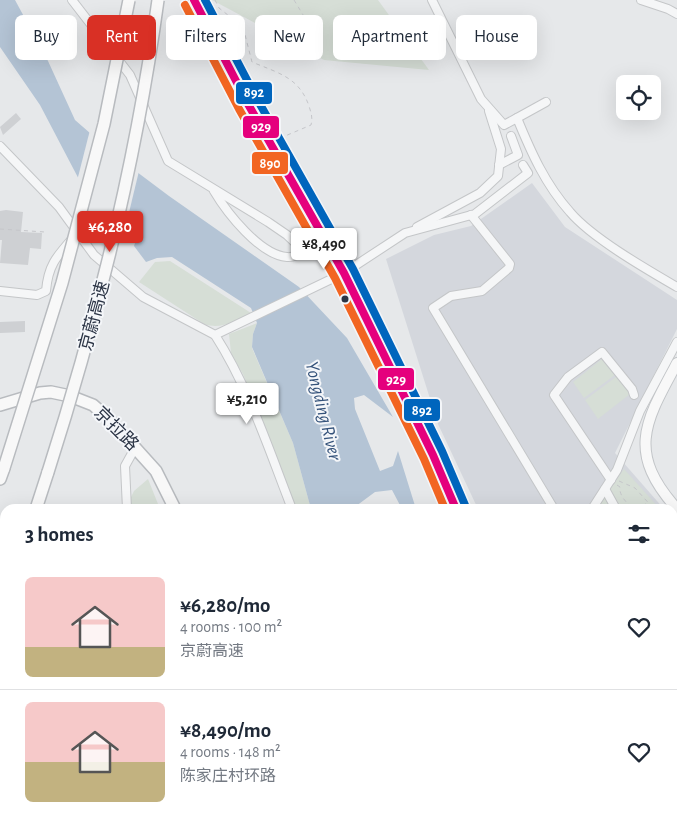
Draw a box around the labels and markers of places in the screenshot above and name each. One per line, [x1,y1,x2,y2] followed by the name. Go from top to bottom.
[69,210,151,253] pin: ¥6,280
[283,228,365,270] pin: ¥8,490
[340,294,350,304] unlabelled marker
[206,382,288,425] pin: ¥5,210

